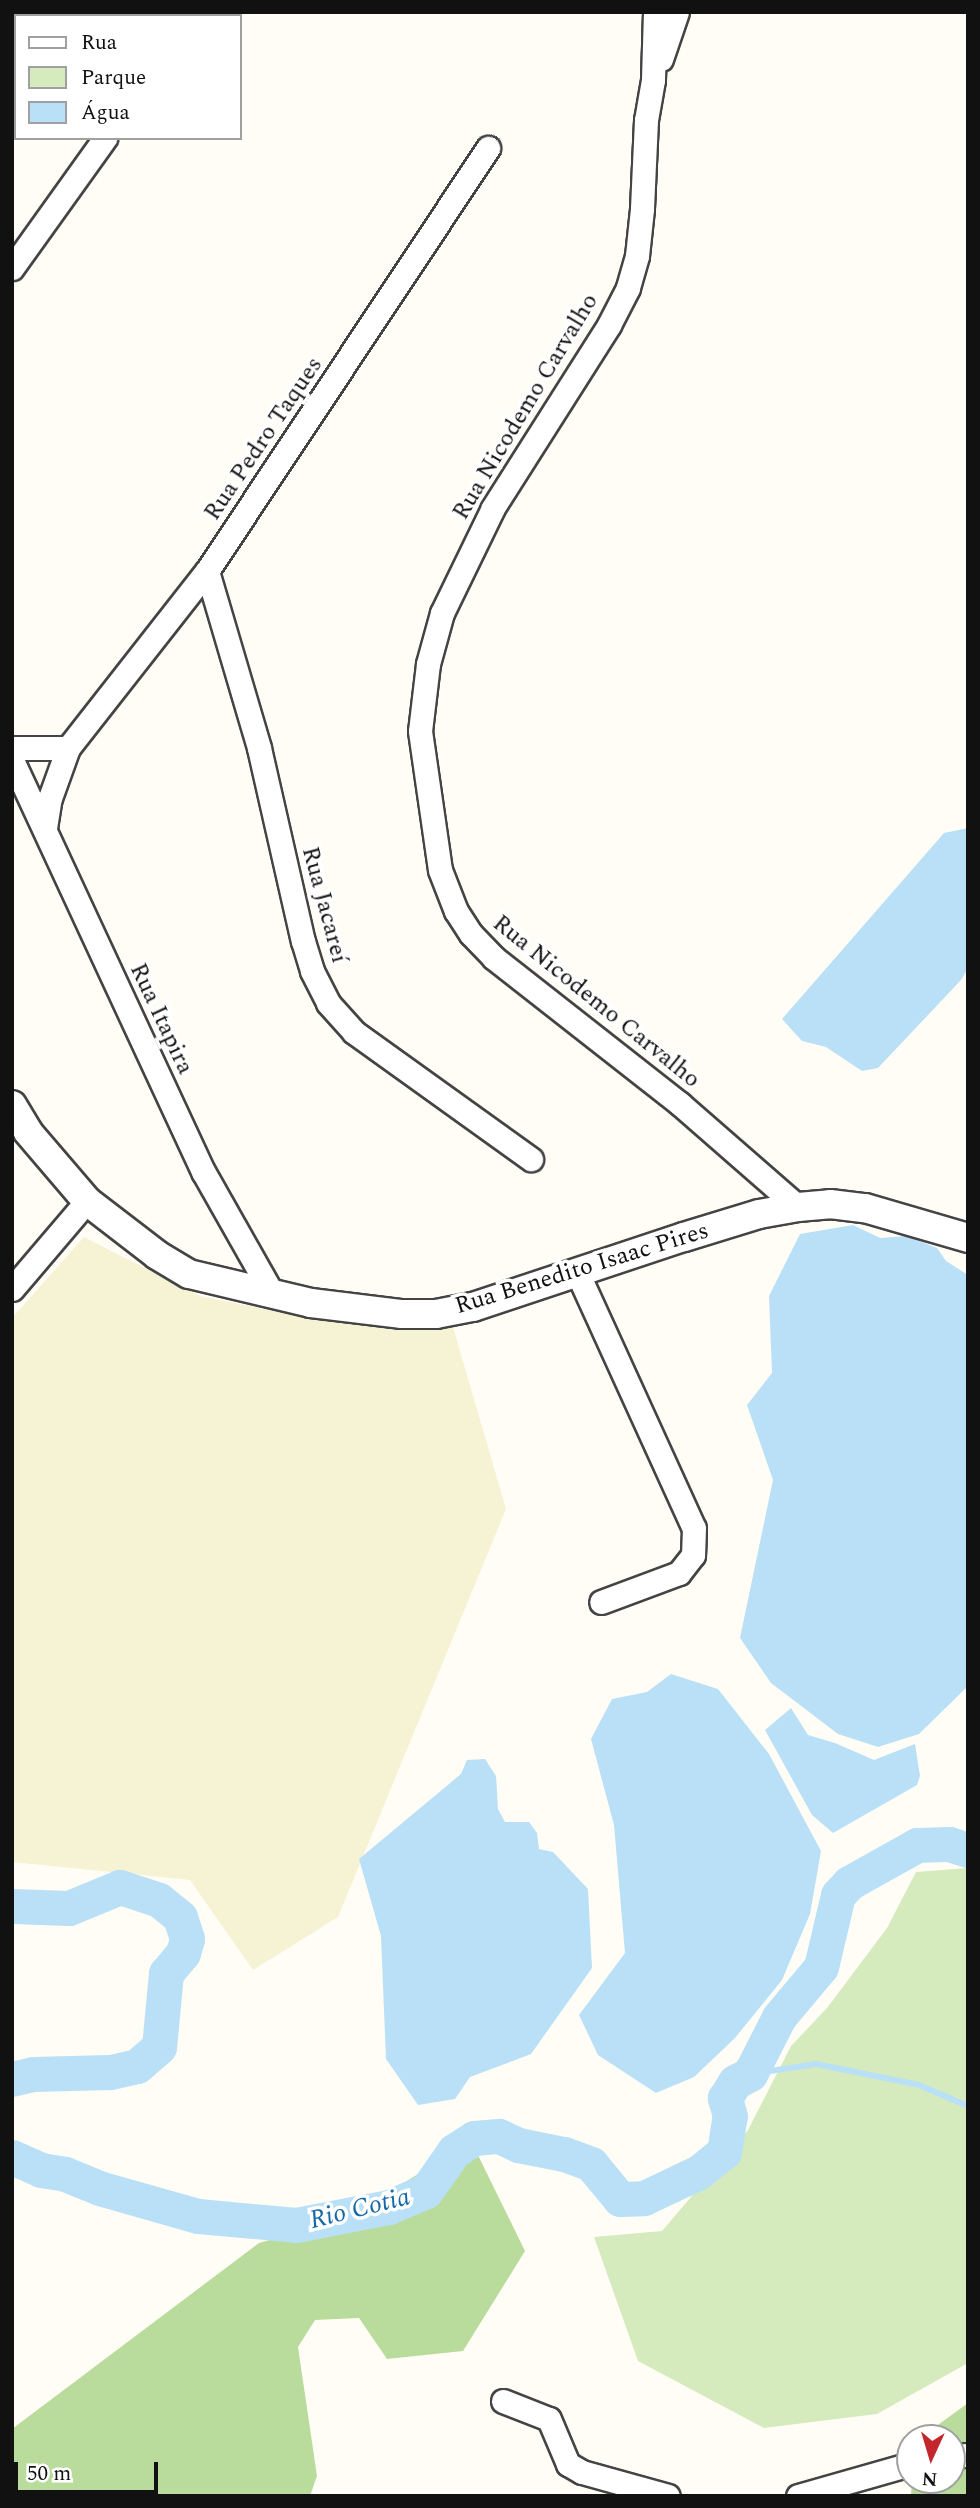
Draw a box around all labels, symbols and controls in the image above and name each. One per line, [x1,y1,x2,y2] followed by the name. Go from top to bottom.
[14,14,242,140] legend
[81,27,117,59] text: Rua
[81,62,146,94] text: Parque
[81,97,130,129] text: Água
[447,289,605,525] street label: Rua Nicodemo Carvalho
[199,352,329,526] street label: Rua Pedro Taques
[295,844,353,966] street label: Rua Jacareí
[486,909,706,1095] street label: Rua Nicodemo Carvalho
[123,959,199,1079] street label: Rua Itapira
[452,1217,712,1321] street label: Rua Benedito Isaac Pires
[307,2181,413,2237] water label: Rio Cotia
[896,2424,966,2494] north arrow
[18,2448,161,2492] scale bar
[27,2458,71,2490] text: 50 m
[921,2463,938,2493] text: N

